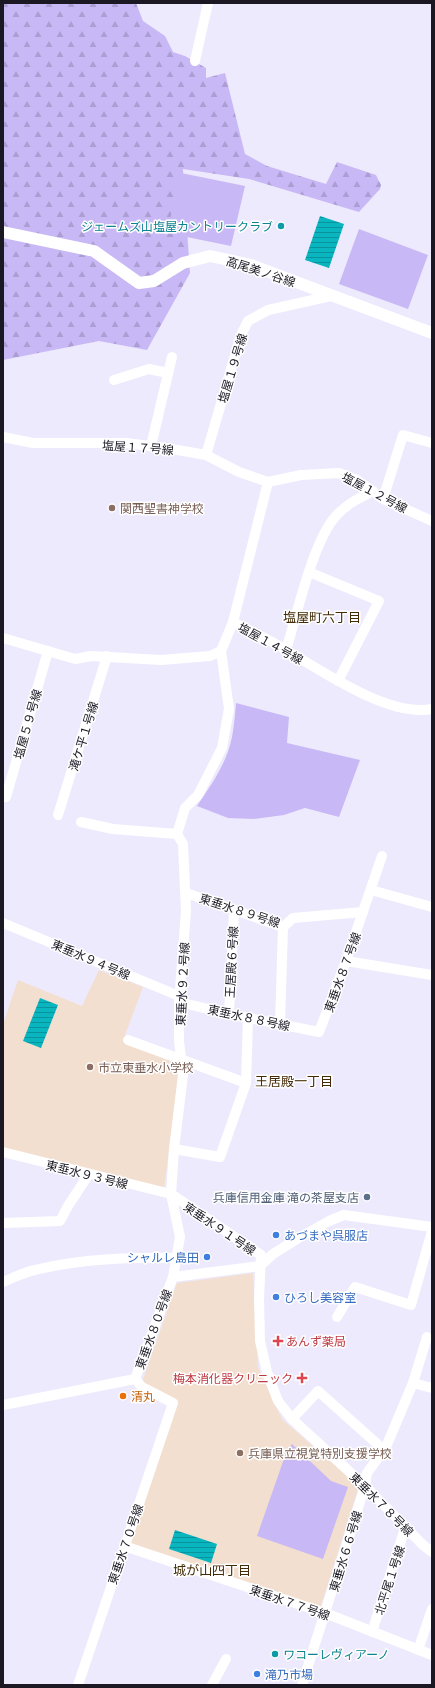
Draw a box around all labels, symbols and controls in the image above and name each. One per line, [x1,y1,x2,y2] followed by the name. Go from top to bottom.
[81,219,273,233] place label: ジェームズ山塩屋カントリークラブ
[276,221,286,231] marker: ジェームズ山塩屋カントリークラブ
[225,253,297,289] street label: 高尾美ノ谷線
[215,332,249,404] street label: 塩屋１９号線
[102,438,174,456] street label: 塩屋１７号線
[340,469,410,515] street label: 塩屋１２号線
[120,501,204,515] place label: 関西聖書神学校
[107,503,117,513] marker: 関西聖書神学校
[283,609,361,625] district label: 塩屋町六丁目
[236,619,306,667] street label: 塩屋１４号線
[10,687,44,761] street label: 塩屋５９号線
[66,700,100,772] street label: 滝ケ平１号線
[198,890,282,930] street label: 東垂水８９号線
[222,926,240,998] street label: 王居殿６号線
[321,930,363,1014] street label: 東垂水８７号線
[50,936,132,982] street label: 東垂水９４号線
[173,942,191,1026] street label: 東垂水９２号線
[206,1001,292,1033] street label: 東垂水８８号線
[98,1060,194,1074] place label: 市立東垂水小学校
[85,1062,95,1072] marker: 市立東垂水小学校
[255,1073,333,1089] district label: 王居殿一丁目
[45,1157,129,1191] street label: 東垂水９３号線
[213,1190,359,1204] place label: 兵庫信用金庫 滝の茶屋支店
[362,1192,372,1202] marker: 兵庫信用金庫 滝の茶屋支店
[181,1199,259,1257] street label: 東垂水９１号線
[284,1228,368,1242] place label: あづまや呉服店
[271,1230,281,1240] marker: あづまや呉服店
[127,1250,199,1264] place label: シャルレ島田
[202,1252,212,1262] marker: シャルレ島田
[132,1287,174,1371] street label: 東垂水８０号線
[284,1290,356,1304] place label: ひろし美容室
[271,1292,281,1302] marker: ひろし美容室
[286,1334,346,1348] place label: あんず薬局
[273,1336,283,1346] marker: あんず薬局
[173,1371,293,1385] place label: 梅本消化器クリニック
[296,1372,308,1384] marker: 梅本消化器クリニック
[131,1389,155,1403] place label: 清丸
[118,1391,128,1401] marker: 清丸
[248,1446,392,1460] place label: 兵庫県立視覚特別支援学校
[235,1448,245,1458] marker: 兵庫県立視覚特別支援学校
[347,1469,417,1539] street label: 東垂水７８号線
[105,1502,145,1586] street label: 東垂水７０号線
[326,1509,364,1593] street label: 東垂水６６号線
[371,1544,407,1616] street label: 北平尾１号線
[173,1562,251,1578] district label: 城が山四丁目
[248,1582,332,1622] street label: 東垂水７７号線
[283,1647,390,1661] place label: ワコーレヴィアーノ
[270,1649,280,1659] marker: ワコーレヴィアーノ
[265,1667,313,1681] place label: 滝乃市場
[252,1669,262,1679] marker: 滝乃市場

